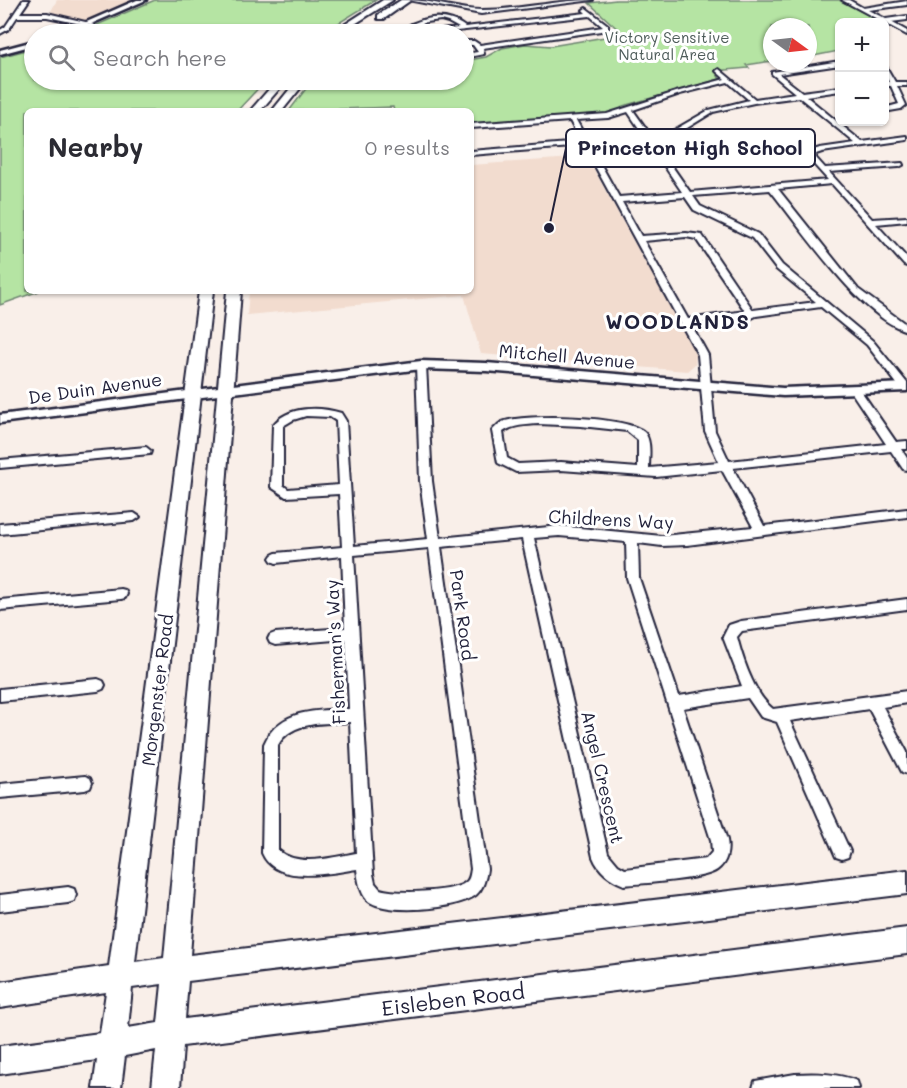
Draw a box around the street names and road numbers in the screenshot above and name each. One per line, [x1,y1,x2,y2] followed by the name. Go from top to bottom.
[498,338,636,374] street label: Mitchell Avenue
[26,367,164,409] street label: De Duin Avenue
[548,504,674,534] street label: Childrens Way
[445,568,481,662] street label: Park Road
[319,579,351,725] street label: Fisherman's Way
[136,613,178,767] street label: Morgenster Road
[576,708,630,846] street label: Angel Crescent
[380,977,526,1021] street label: Eisleben Road

